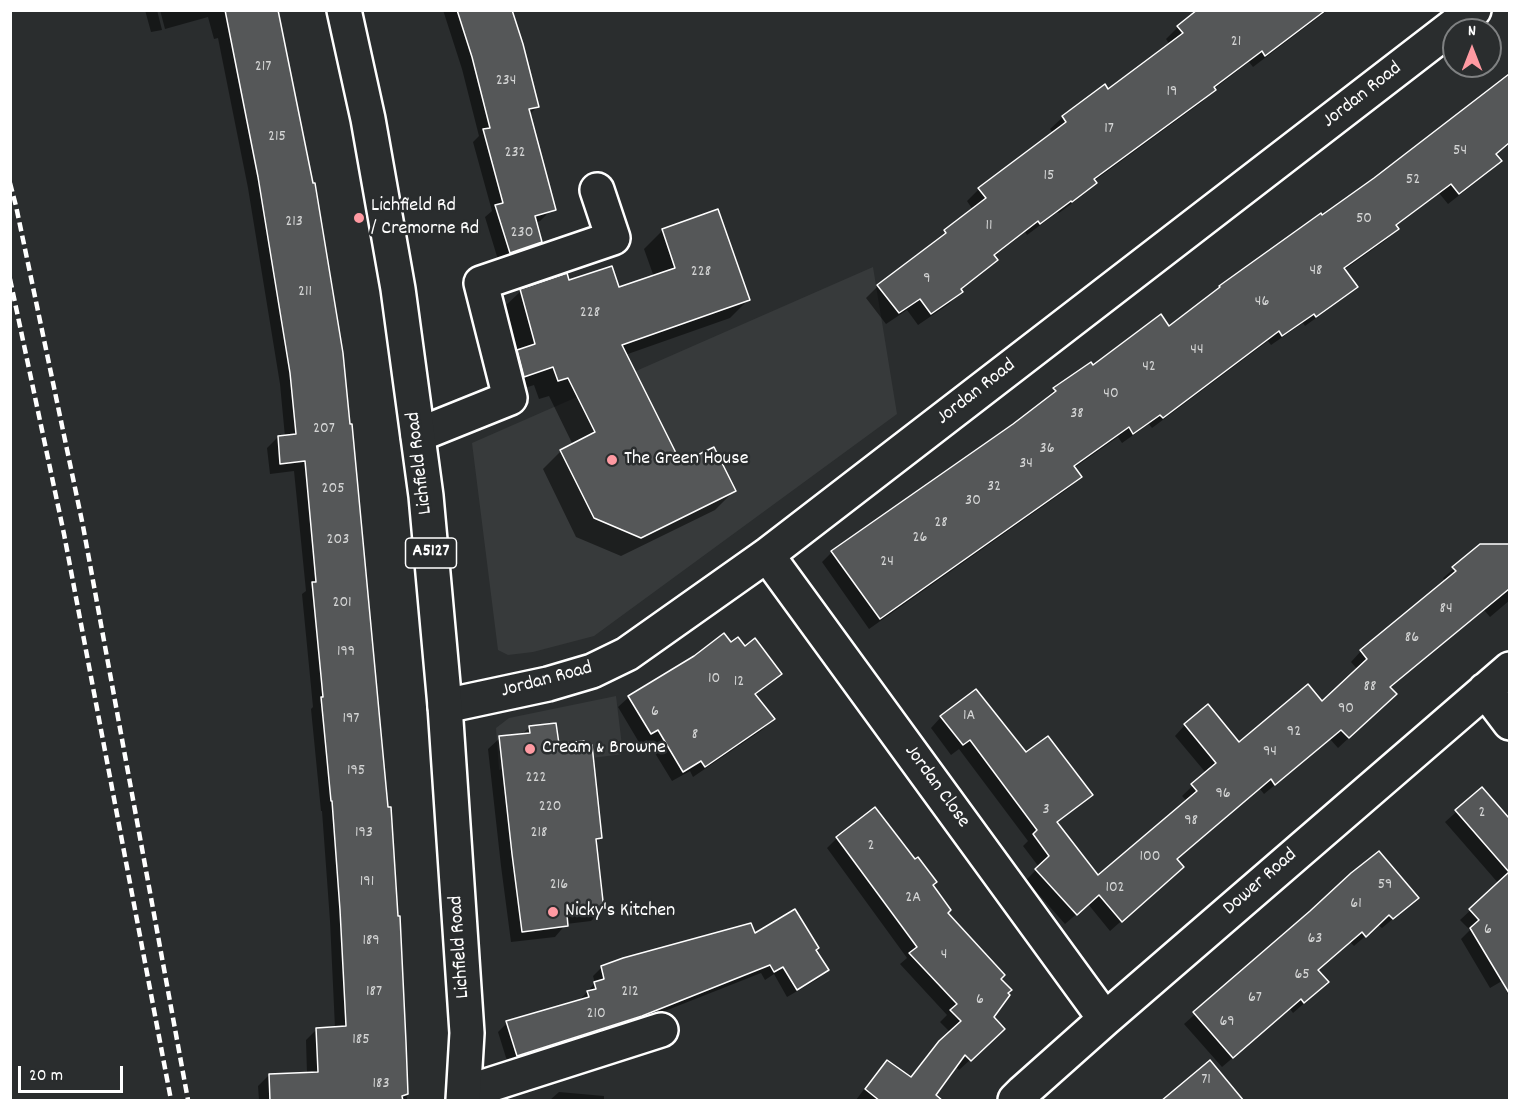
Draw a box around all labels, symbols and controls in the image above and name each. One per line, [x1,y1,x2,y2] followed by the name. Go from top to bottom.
[1442,18,1502,78] north arrow
[1468,20,1476,43] text: N
[1231,33,1241,53] house number: 21
[255,58,271,78] house number: 217
[1319,58,1407,134] street label: Jordan Road
[496,72,516,92] house number: 234
[1167,83,1177,103] house number: 19
[1104,120,1114,140] house number: 17
[268,128,286,148] house number: 215
[1453,142,1467,162] house number: 54
[504,144,526,164] house number: 232
[1044,167,1054,187] house number: 15
[1406,171,1420,191] house number: 52
[371,195,479,242] place label: Lichfield Rd / Cremorne Rd
[1356,210,1372,230] house number: 50
[352,211,366,225] marker: Lichfield Rd / Cremorne Rd
[285,213,303,233] house number: 213
[985,217,993,237] house number: 11
[511,224,533,244] house number: 230
[1309,262,1323,282] house number: 48
[691,263,711,283] house number: 228
[923,270,931,290] house number: 9
[298,283,312,303] house number: 211
[1255,293,1269,313] house number: 46
[580,304,600,324] house number: 228
[1190,341,1204,361] house number: 44
[933,355,1021,431] street label: Jordan Road
[1142,358,1156,378] house number: 42
[1103,385,1119,405] house number: 40
[1070,405,1084,425] house number: 38
[403,410,439,516] street label: Lichfield Road
[313,420,335,440] house number: 207
[1040,440,1054,460] house number: 36
[624,448,748,472] place label: The Green House
[605,453,619,467] marker: The Green House
[1019,455,1033,475] house number: 34
[987,478,1001,498] house number: 32
[321,480,345,500] house number: 205
[965,492,981,512] house number: 30
[934,514,948,534] house number: 28
[913,529,927,549] house number: 26
[327,531,349,551] house number: 203
[406,538,456,568] road number: A5127
[880,553,894,573] house number: 24
[332,594,352,614] house number: 201
[1439,600,1453,620] house number: 84
[1405,629,1419,649] house number: 86
[337,643,355,663] house number: 199
[499,657,595,705] street label: Jordan Road
[708,670,720,690] house number: 10
[734,673,744,693] house number: 12
[1364,678,1376,698] house number: 88
[1338,700,1354,720] house number: 90
[651,703,659,723] house number: 6
[963,707,975,727] house number: 1A
[343,710,359,730] house number: 197
[1287,723,1301,743] house number: 92
[692,726,698,746] house number: 8
[542,737,666,761] place label: Cream & Browne
[898,741,974,833] street label: Jordan Close
[523,742,537,756] marker: Cream & Browne
[1263,743,1277,763] house number: 94
[347,762,365,782] house number: 195
[526,769,546,789] house number: 222
[1215,785,1231,805] house number: 96
[539,798,561,818] house number: 220
[1042,801,1050,821] house number: 3
[1479,804,1485,824] house number: 2
[1184,812,1198,832] house number: 98
[355,824,373,844] house number: 193
[531,824,547,844] house number: 218
[868,837,874,857] house number: 2
[1219,844,1303,922] street label: Dower Road
[1140,848,1160,868] house number: 100
[360,873,374,893] house number: 191
[550,876,568,896] house number: 216
[1378,876,1392,896] house number: 59
[1105,879,1125,899] house number: 102
[905,889,921,909] house number: 2A
[445,895,477,999] street label: Lichfield Road
[1350,895,1362,915] house number: 61
[565,900,675,924] place label: Nicky's Kitchen
[546,905,560,919] marker: Nicky's Kitchen
[1484,921,1492,941] house number: 6
[1308,930,1322,950] house number: 63
[362,932,380,952] house number: 189
[941,946,947,966] house number: 4
[1294,966,1310,986] house number: 65
[366,983,382,1003] house number: 187
[621,983,639,1003] house number: 212
[1248,989,1262,1009] house number: 67
[976,991,984,1011] house number: 6
[586,1005,606,1025] house number: 210
[1219,1013,1235,1033] house number: 69
[352,1031,370,1051] house number: 185
[21,1054,126,1092] scale bar
[29,1064,63,1089] text: 20 m
[1201,1071,1211,1091] house number: 71
[372,1075,390,1095] house number: 183

